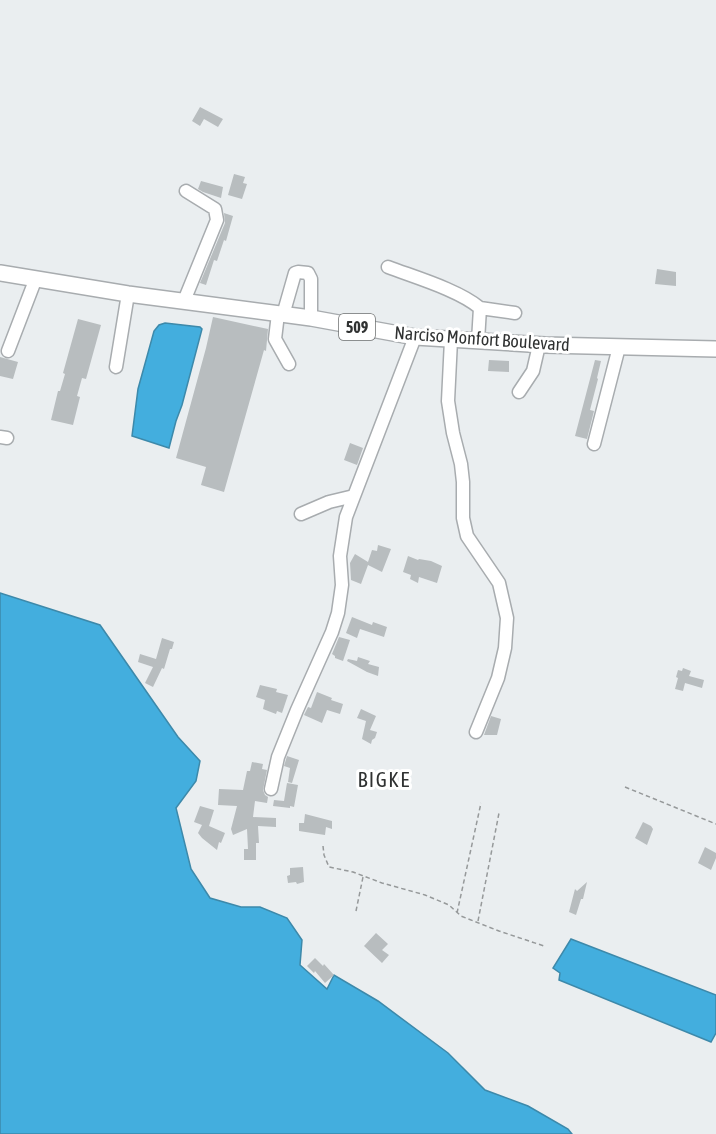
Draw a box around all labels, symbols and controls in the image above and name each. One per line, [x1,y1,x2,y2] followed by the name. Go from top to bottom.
[339,314,375,340] road number: 509
[394,322,570,355] street label: Narciso Monfort Boulevard
[357,767,411,791] district label: BIGKE

